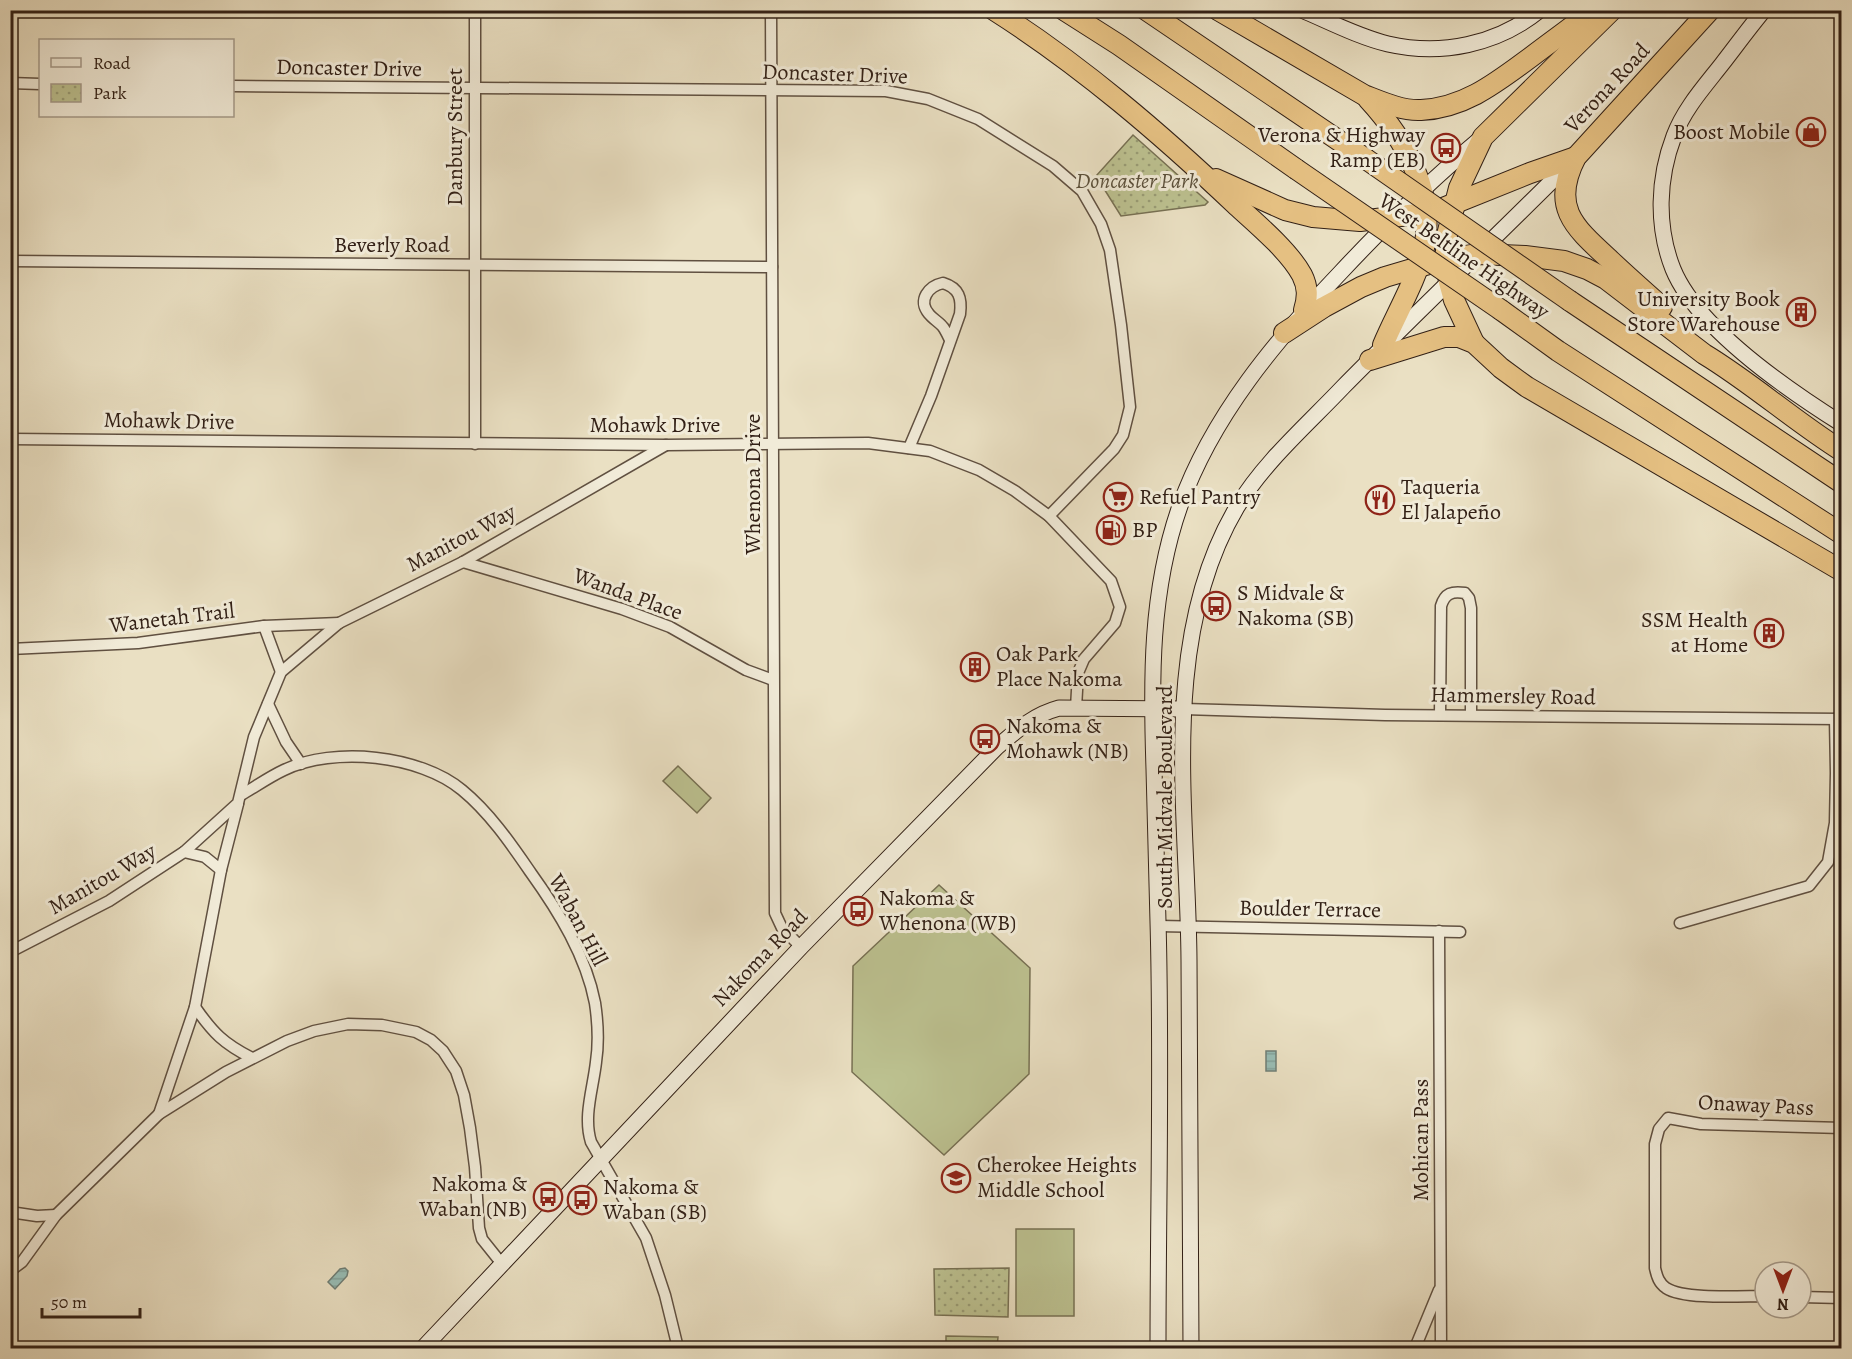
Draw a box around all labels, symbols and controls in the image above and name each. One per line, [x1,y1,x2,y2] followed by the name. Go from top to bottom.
[1557,36,1657,140] street label: Verona Road
[39,39,234,117] legend
[93,51,131,75] text: Road
[276,52,422,84] street label: Doncaster Drive
[762,56,908,92] street label: Doncaster Drive
[440,68,470,206] street label: Danbury Street
[93,81,127,105] text: Park
[1795,116,1827,148] shop icon: Boost Mobile
[1673,117,1790,147] place label: Boost Mobile
[1257,120,1425,175] place label: Verona & Highway Ramp (EB)
[1430,132,1462,164] bus stop icon: Verona & Highway Ramp (EB)
[1076,166,1199,196] park label: Doncaster Park
[1372,185,1556,326] street label: West Beltline Highway
[334,230,450,260] street label: Beverly Road
[1627,284,1780,339] place label: University Book Store Warehouse
[1785,296,1817,328] building icon: University Book Store Warehouse
[103,405,235,437] street label: Mohawk Drive
[590,410,720,440] street label: Mohawk Drive
[738,414,768,555] street label: Whenona Drive
[1401,472,1501,527] place label: Taqueria El Jalapeño
[1102,481,1134,513] supermarket icon: Refuel Pantry
[1139,482,1260,512] place label: Refuel Pantry
[1364,484,1396,516] restaurant icon: Taqueria El Jalapeño
[401,497,521,579] street label: Manitou Way
[1095,514,1127,546] fuel station icon: BP
[1132,515,1157,545] place label: BP
[568,560,687,628] street label: Wanda Place
[1237,578,1354,633] place label: S Midvale & Nakoma (SB)
[1200,590,1232,622] bus stop icon: S Midvale & Nakoma (SB)
[107,595,236,641] street label: Wanetah Trail
[1641,605,1748,660] place label: SSM Health at Home
[1753,617,1785,649] building icon: SSM Health at Home
[996,639,1123,694] place label: Oak Park Place Nakoma
[959,651,991,683] building icon: Oak Park Place Nakoma
[1430,680,1596,712] street label: Hammersley Road
[1150,685,1180,909] street label: South Midvale Boulevard
[1006,711,1129,766] place label: Nakoma & Mohawk (NB)
[969,723,1001,755] bus stop icon: Nakoma & Mohawk (NB)
[43,836,162,922] street label: Manitou Way
[541,868,615,971] street label: Waban Hill
[878,883,1016,938] place label: Nakoma & Whenona (WB)
[1239,893,1381,925] street label: Boulder Terrace
[842,895,874,927] bus stop icon: Nakoma & Whenona (WB)
[706,902,815,1014] street label: Nakoma Road
[1406,1079,1436,1201] street label: Mohican Pass
[1697,1087,1815,1123] street label: Onaway Pass
[977,1150,1137,1205] place label: Cherokee Heights Middle School
[940,1162,972,1194] school or university icon: Cherokee Heights Middle School
[418,1169,528,1224] place label: Nakoma & Waban (NB)
[602,1172,707,1227] place label: Nakoma & Waban (SB)
[532,1181,564,1213] bus stop icon: Nakoma & Waban (NB)
[566,1184,598,1216] bus stop icon: Nakoma & Waban (SB)
[1753,1260,1813,1320] north arrow
[42,1281,140,1319] scale bar
[51,1290,87,1314] text: 50 m
[1777,1293,1789,1315] text: N

